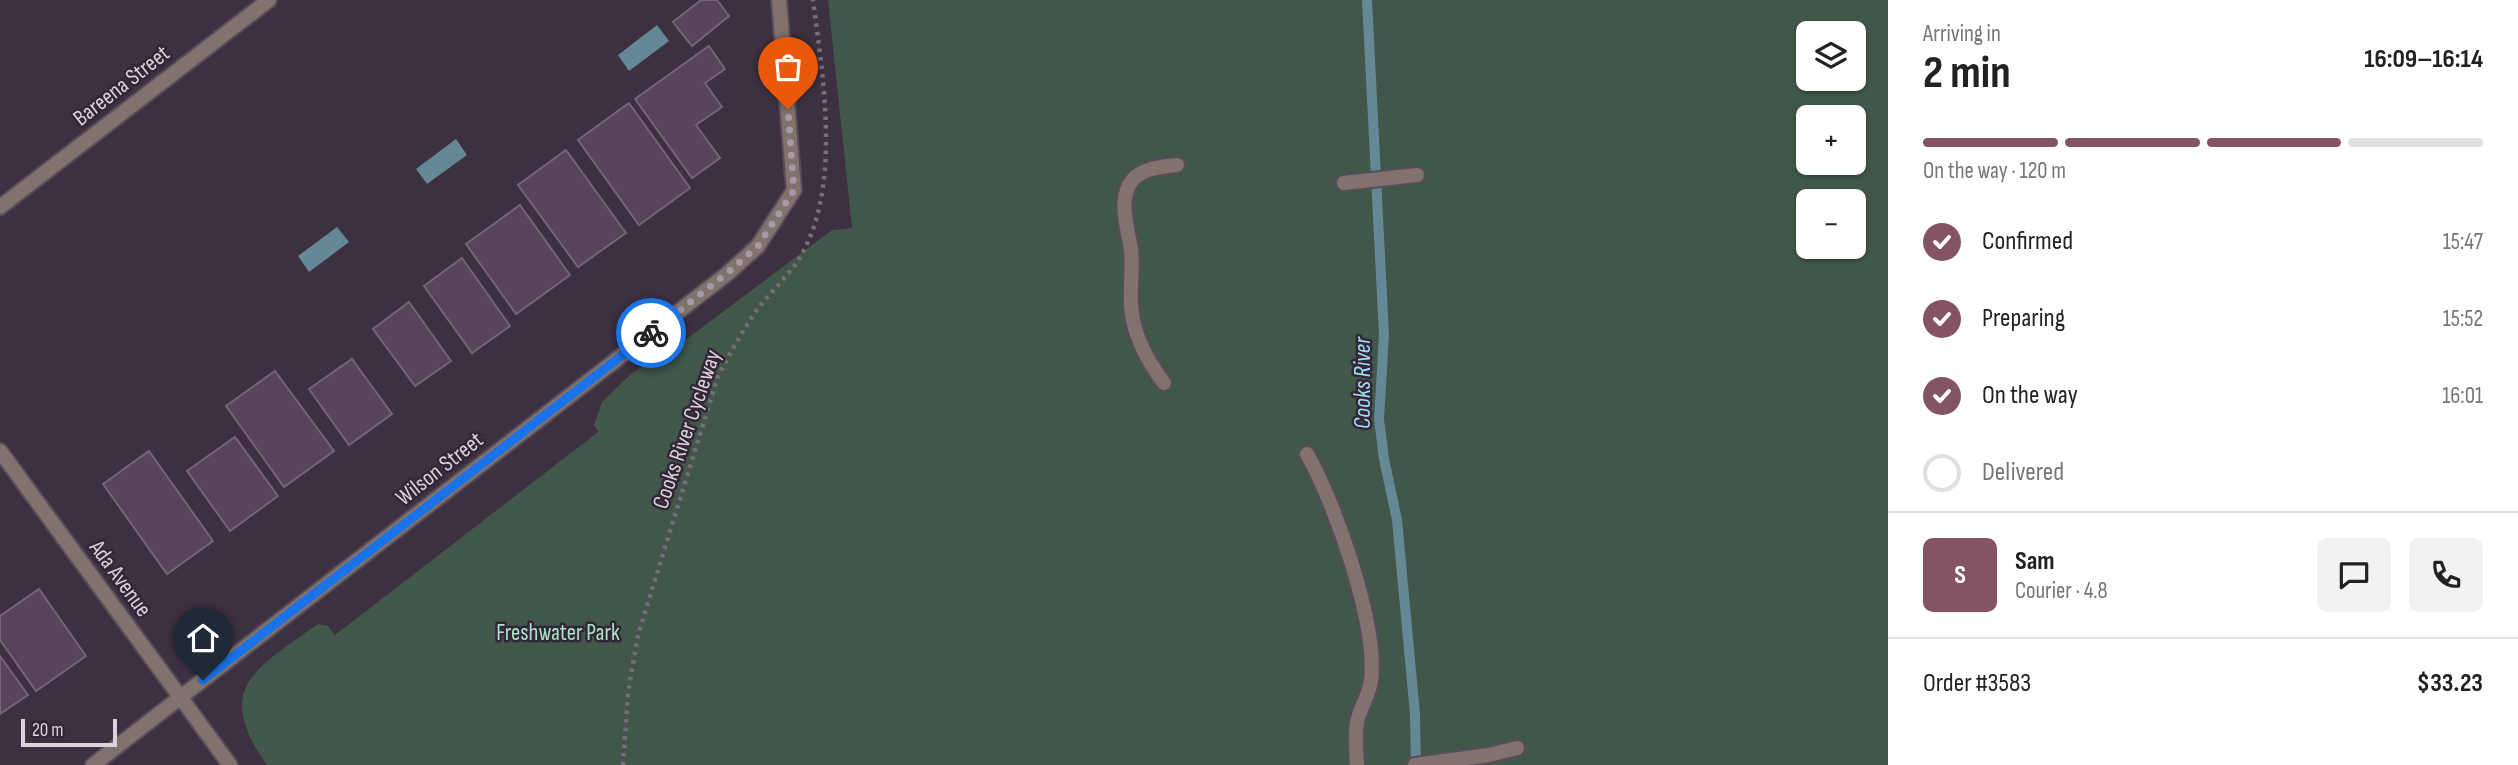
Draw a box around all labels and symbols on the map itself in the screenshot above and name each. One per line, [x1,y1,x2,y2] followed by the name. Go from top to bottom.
[758,37,818,109] pin
[68,39,175,132] street label: Bareena Street
[616,298,686,368] courier
[1348,336,1377,429] water label: Cooks River
[647,346,727,512] street label: Cooks River Cycleway
[390,426,489,512] street label: Wilson Street
[82,534,157,622] street label: Ada Avenue
[173,608,233,680] pin
[496,619,620,647] park label: Freshwater Park
[21,716,117,748] scale bar

